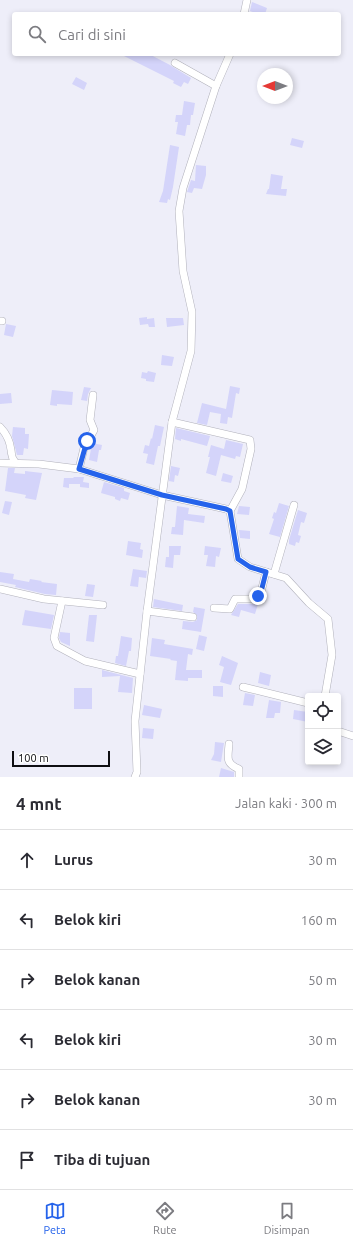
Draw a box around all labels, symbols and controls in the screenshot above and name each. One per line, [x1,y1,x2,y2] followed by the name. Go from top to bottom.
[12,12,341,56] search box
[26,23,48,45] icon: search
[58,26,126,43] text: Cari di sini
[257,68,293,104] north arrow
[78,432,96,450] route start
[249,587,267,605] route end
[305,693,341,765] map controls
[305,693,341,729] button: locate
[305,729,341,765] button: layers
[12,749,110,768] scale bar
[18,752,49,764] text: 100 m
[16,794,62,813] text: 4 mnt
[235,796,337,810] text: Jalan kaki · 300 m
[16,849,38,871] icon: ahead
[54,851,93,868] text: Lurus
[308,853,337,867] text: 30 m
[16,909,38,931] icon: left
[54,911,121,928] text: Belok kiri
[301,913,337,927] text: 160 m
[16,969,38,991] icon: right
[54,971,140,988] text: Belok kanan
[308,973,337,987] text: 50 m
[16,1029,38,1051] icon: left
[54,1031,121,1048] text: Belok kiri
[308,1033,337,1047] text: 30 m
[16,1089,38,1111] icon: right
[54,1091,140,1108] text: Belok kanan
[308,1093,337,1107] text: 30 m
[16,1149,38,1171] icon: arrive
[54,1151,150,1168] text: Tiba di tujuan
[44,1200,66,1236] tab: Peta
[153,1200,177,1236] tab: Rute
[264,1200,309,1236] tab: Disimpan

